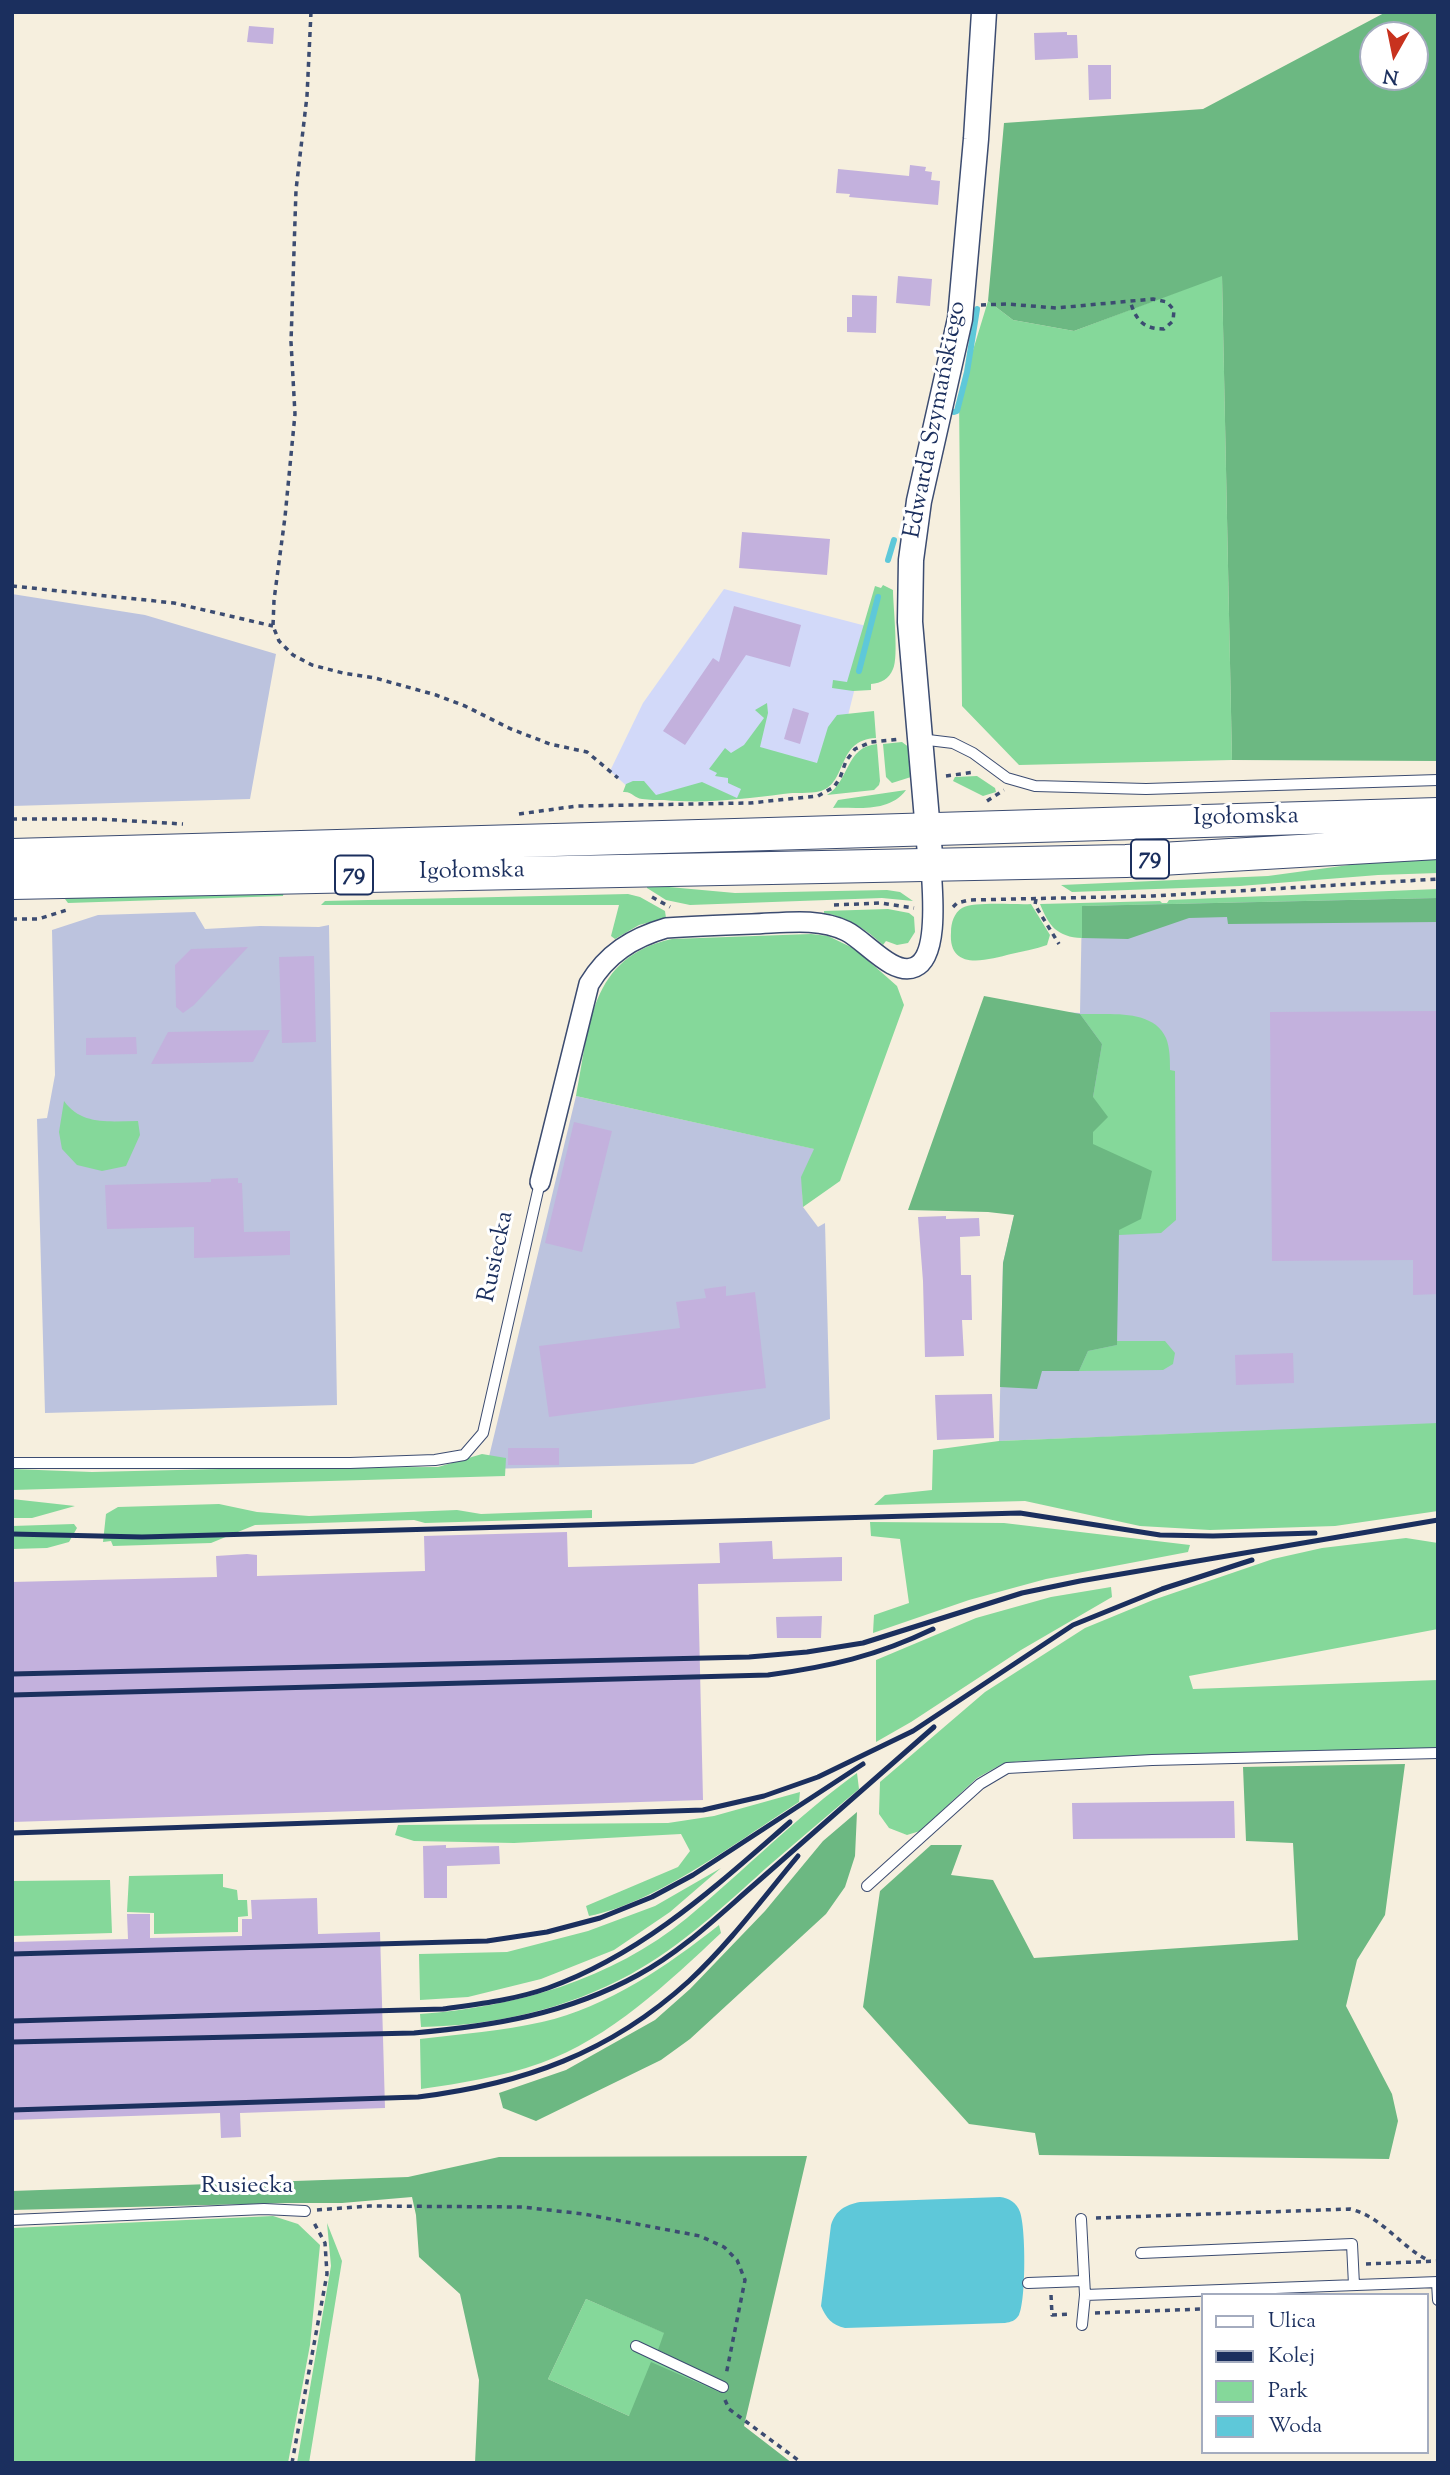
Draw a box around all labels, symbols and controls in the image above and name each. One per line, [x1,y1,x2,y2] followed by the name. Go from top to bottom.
[1359,21,1429,91] north arrow
[1381,61,1401,90] text: N
[900,299,974,541] street label: Edwarda Szymańskiego
[1193,804,1299,834] street label: Igołomska
[1131,839,1169,878] road number: 79
[335,856,373,894] road number: 79
[419,858,525,888] street label: Igołomska
[474,1209,522,1305] street label: Rusiecka
[201,2174,293,2202] street label: Rusiecka
[1202,2293,1429,2454] legend
[1268,2307,1316,2337] text: Ulica
[1268,2342,1315,2372] text: Kolej
[1268,2377,1308,2407] text: Park
[1268,2412,1322,2442] text: Woda

